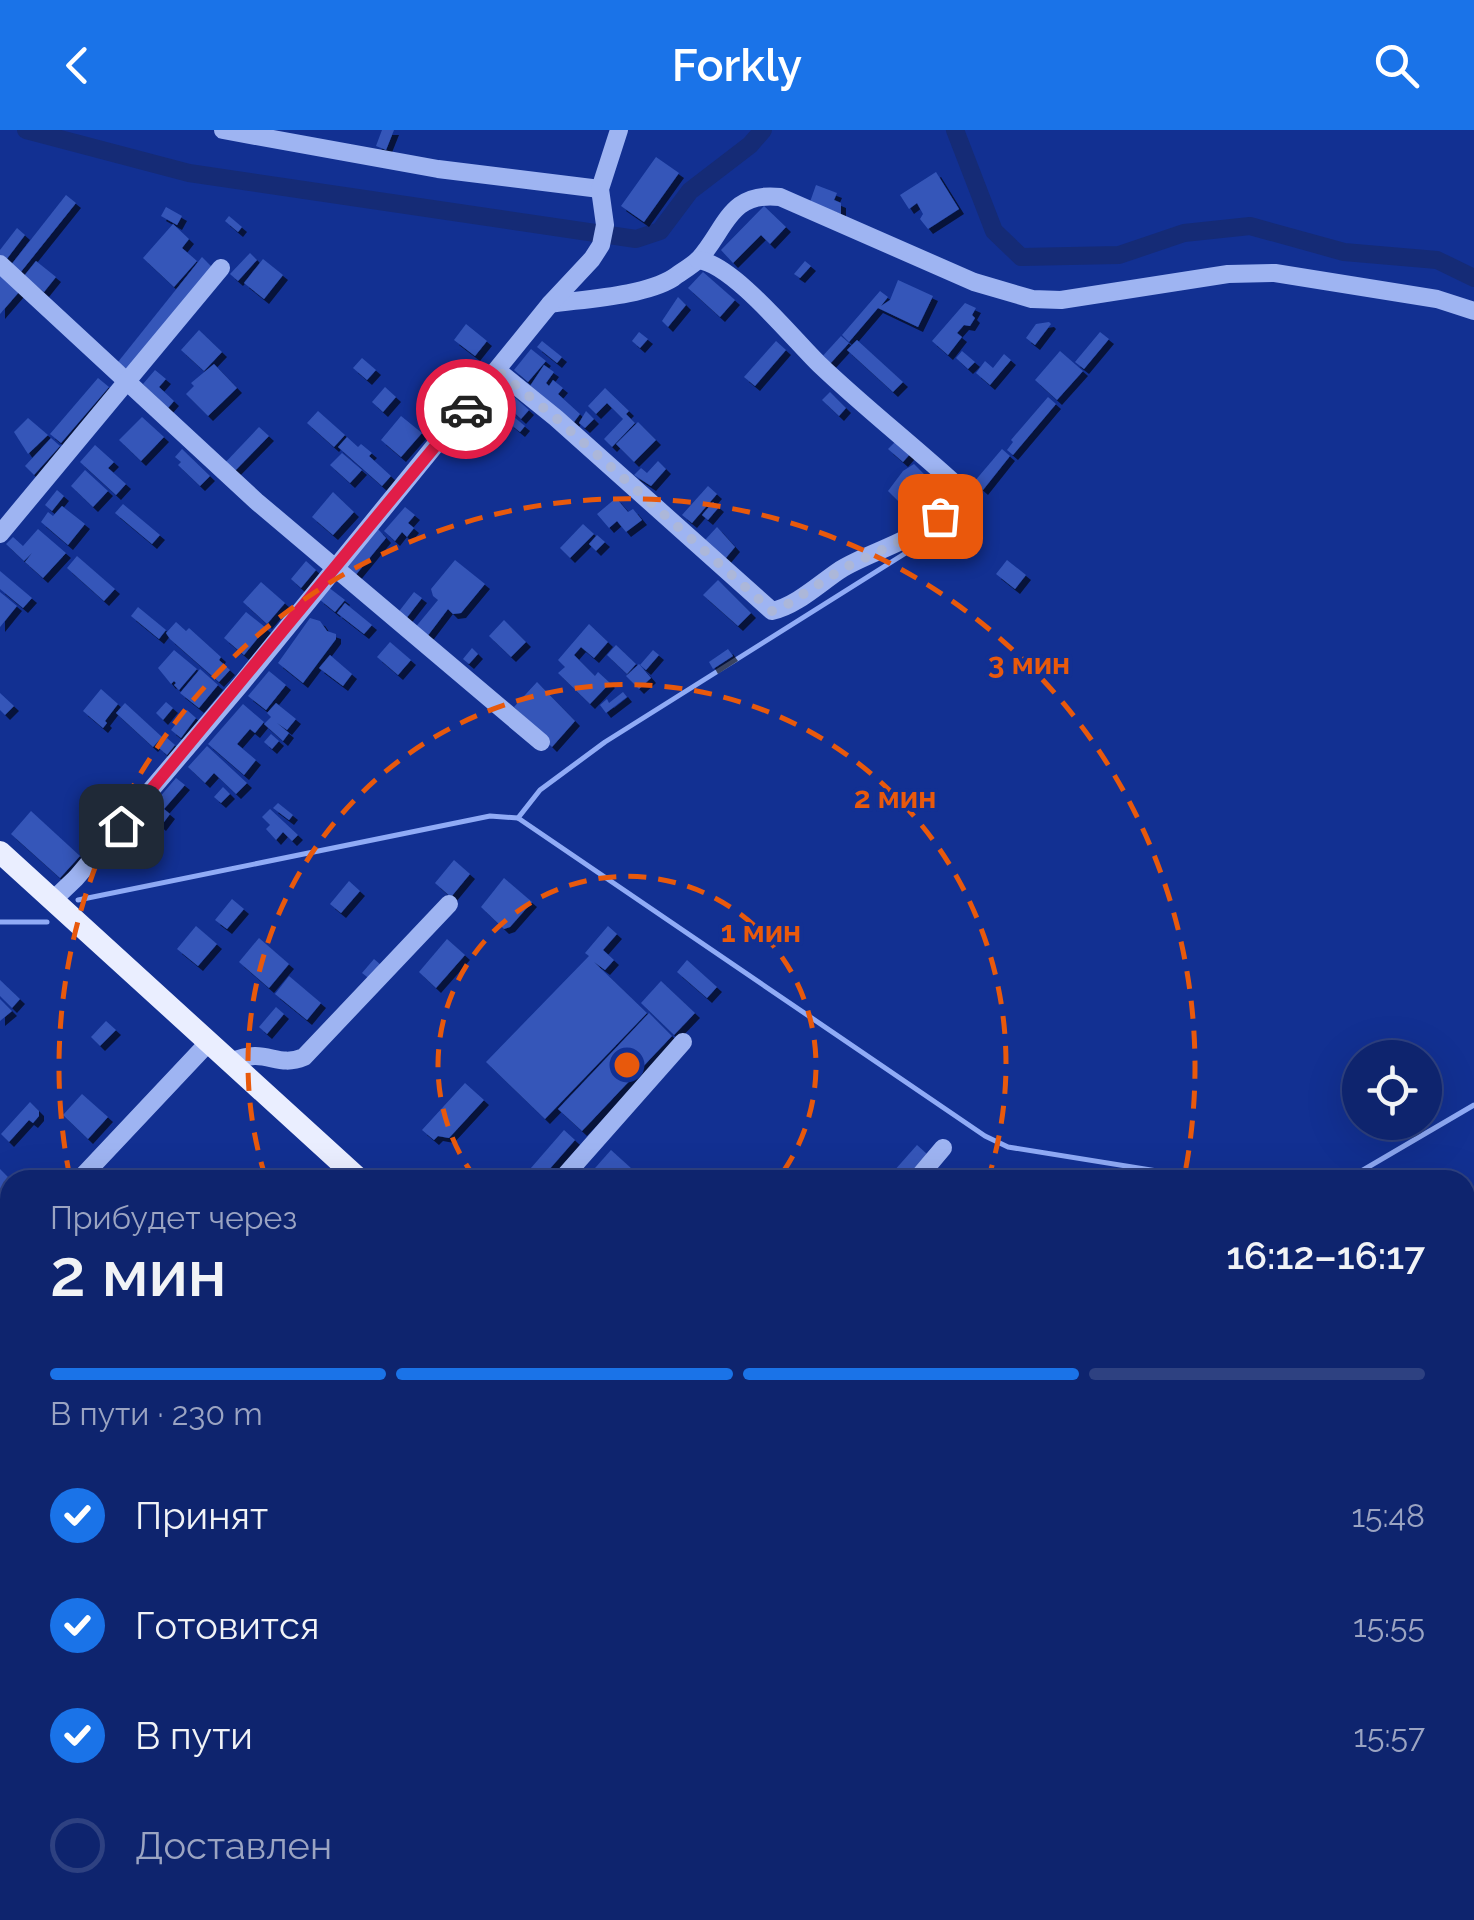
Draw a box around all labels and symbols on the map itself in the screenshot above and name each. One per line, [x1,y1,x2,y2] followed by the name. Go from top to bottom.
[416,359,516,459] courier
[898,474,983,559] pin
[988,646,1070,681] text: 3 мин
[854,780,936,815] text: 2 мин
[79,784,164,869] pin
[721,914,801,949] text: 1 мин
[609,1047,645,1083] centre of rings

